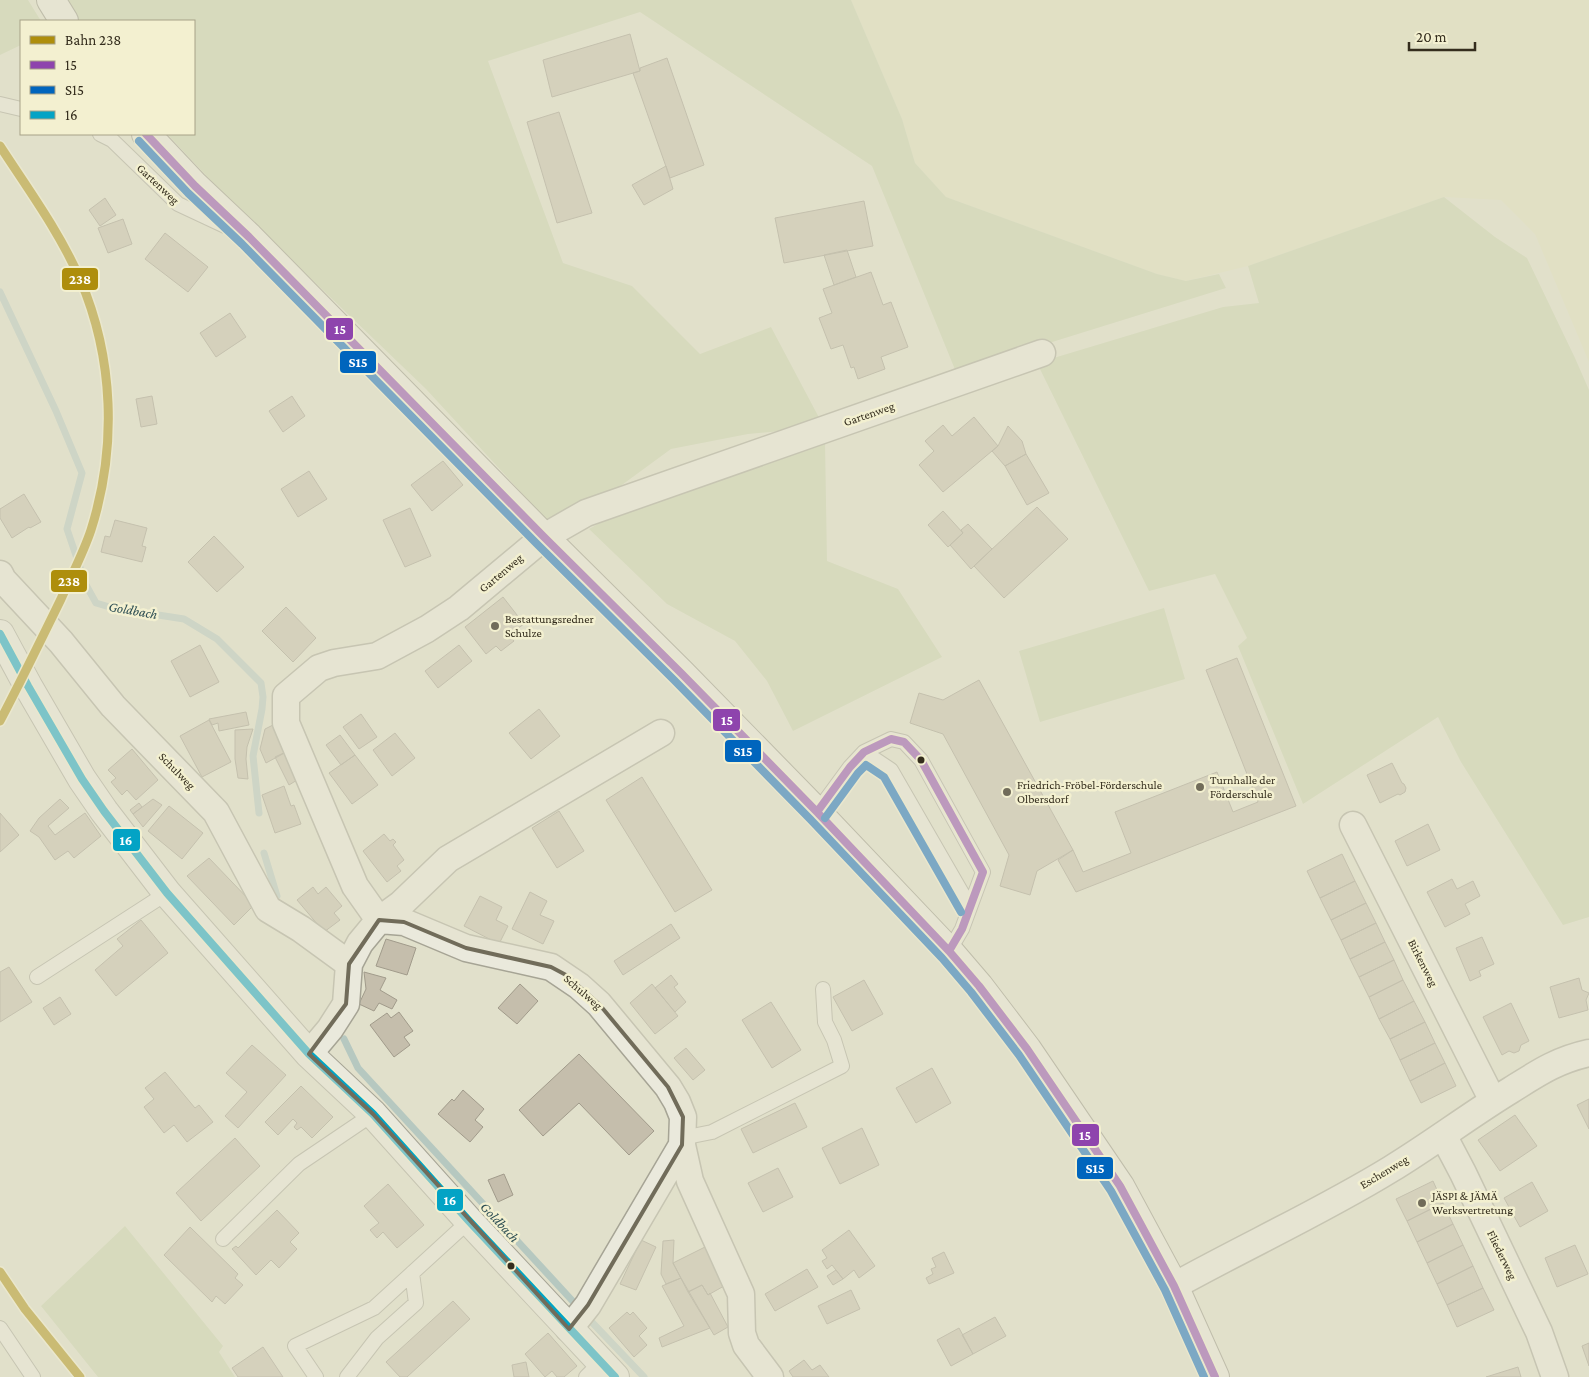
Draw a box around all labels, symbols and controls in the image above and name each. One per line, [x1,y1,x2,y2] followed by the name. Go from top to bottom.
[20,20,195,135] legend
[1409,20,1475,52] scale bar
[1416,29,1447,45] text: 20 m
[65,32,121,48] text: Bahn 238
[65,57,77,73] text: 15
[65,82,84,98] text: S15
[65,107,78,123] text: 16
[134,161,182,207] street label: Gartenweg
[61,267,99,291] line badge: 238
[69,271,91,287] text: 238
[325,317,354,341] line badge: 15
[334,321,346,337] text: 15
[339,350,377,374] line badge: S15
[348,354,368,370] text: S15
[842,399,896,429] street label: Gartenweg
[476,551,526,595] street label: Gartenweg
[50,569,88,593] line badge: 238
[58,573,80,589] text: 238
[107,598,159,622] water label: Goldbach
[505,612,595,640] place label: Bestattungsredner Schulze
[489,620,501,632] marker: Bestattungsredner Schulze
[712,708,741,732] line badge: 15
[721,712,733,728] text: 15
[724,739,762,763] line badge: S15
[733,743,753,759] text: S15
[156,749,198,793] street label: Schulweg
[916,755,926,765] unlabelled marker
[1210,773,1276,801] place label: Turnhalle der Förderschule
[1017,778,1162,806] place label: Friedrich-Fröbel-Förderschule Olbersdorf
[1194,781,1206,793] marker: Turnhalle der Förderschule
[1001,786,1013,798] marker: Friedrich-Fröbel-Förderschule Olbersdorf
[112,828,141,852] line badge: 16
[120,832,132,848] text: 16
[1405,937,1441,989] street label: Birkenweg
[561,972,605,1013] street label: Schulweg
[1071,1123,1100,1147] line badge: 15
[1079,1127,1091,1143] text: 15
[1357,1152,1411,1192] street label: Eschenweg
[1076,1156,1114,1180] line badge: S15
[1085,1160,1105,1176] text: S15
[436,1188,464,1212] line badge: 16
[1431,1189,1513,1217] place label: JÄSPI & JÄMÄ Werksvertretung
[444,1192,456,1208] text: 16
[1416,1197,1428,1209] marker: JÄSPI & JÄMÄ Werksvertretung
[477,1199,523,1246] water label: Goldbach
[1484,1228,1520,1282] street label: Fliederweg
[506,1261,516,1271] unlabelled marker

